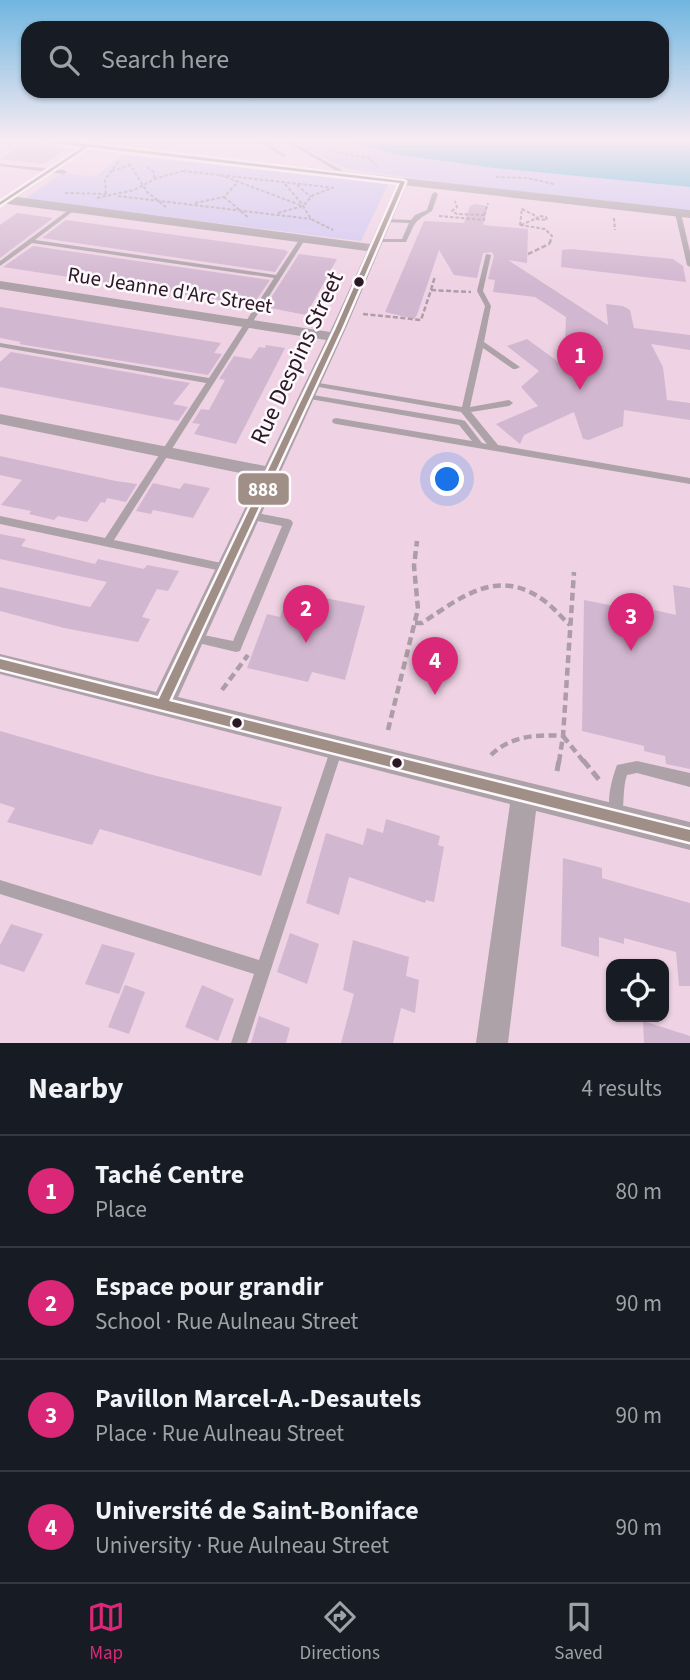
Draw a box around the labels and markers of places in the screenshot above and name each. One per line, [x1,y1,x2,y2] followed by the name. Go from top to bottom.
[352,275,366,289] unlabelled marker
[557,332,603,390] pin: 1
[283,585,329,643] pin: 2
[608,593,654,651] pin: 3
[412,637,458,695] pin: 4
[230,716,244,730] unlabelled marker
[390,756,404,770] unlabelled marker

